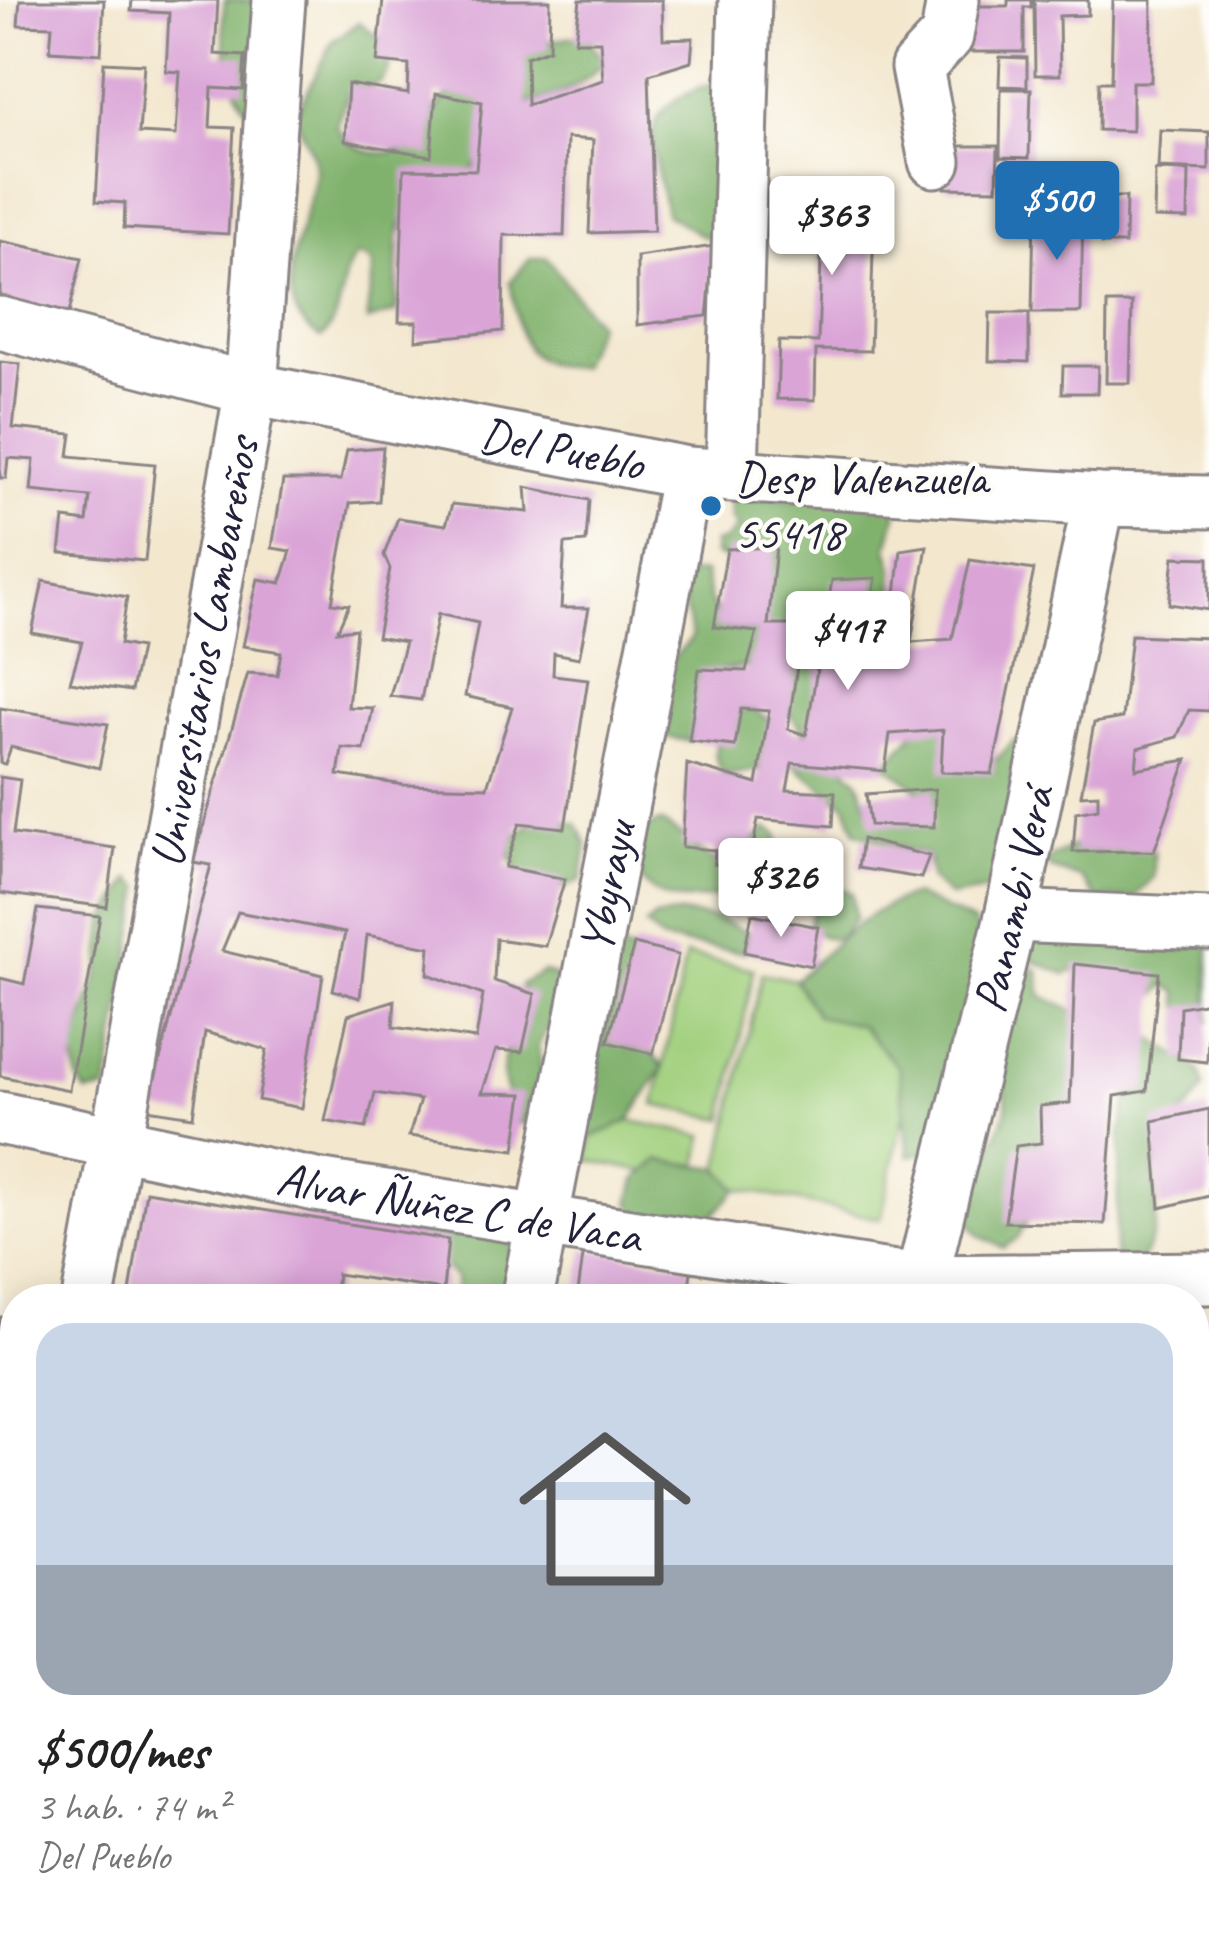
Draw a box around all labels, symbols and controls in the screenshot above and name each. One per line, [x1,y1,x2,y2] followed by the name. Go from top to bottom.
[986,161,1128,263] pin: $500
[1022,175,1092,224] text: $500
[761,176,903,278] pin: $363
[796,190,868,239] text: $363
[475,404,651,495] street label: Del Pueblo
[136,428,273,872] street label: Universitarios Lambareños
[735,448,992,563] place label: Desp Valenzuela 55418
[698,493,724,519] marker: Desp Valenzuela 55418
[777,591,919,693] pin: $417
[813,605,883,654] text: $417
[959,778,1068,1018] street label: Panambi Verá
[565,813,650,958] street label: Ybyrayu
[710,838,852,940] pin: $326
[745,852,817,901] text: $326
[272,1148,648,1267] street label: Alvar Ñuñez C de Vaca
[497,1401,713,1617] icon: home
[36,1719,208,1783] text: $500/mes
[36,1783,228,1832] text: 3 hab. · 74 m²
[36,1832,170,1881] text: Del Pueblo

